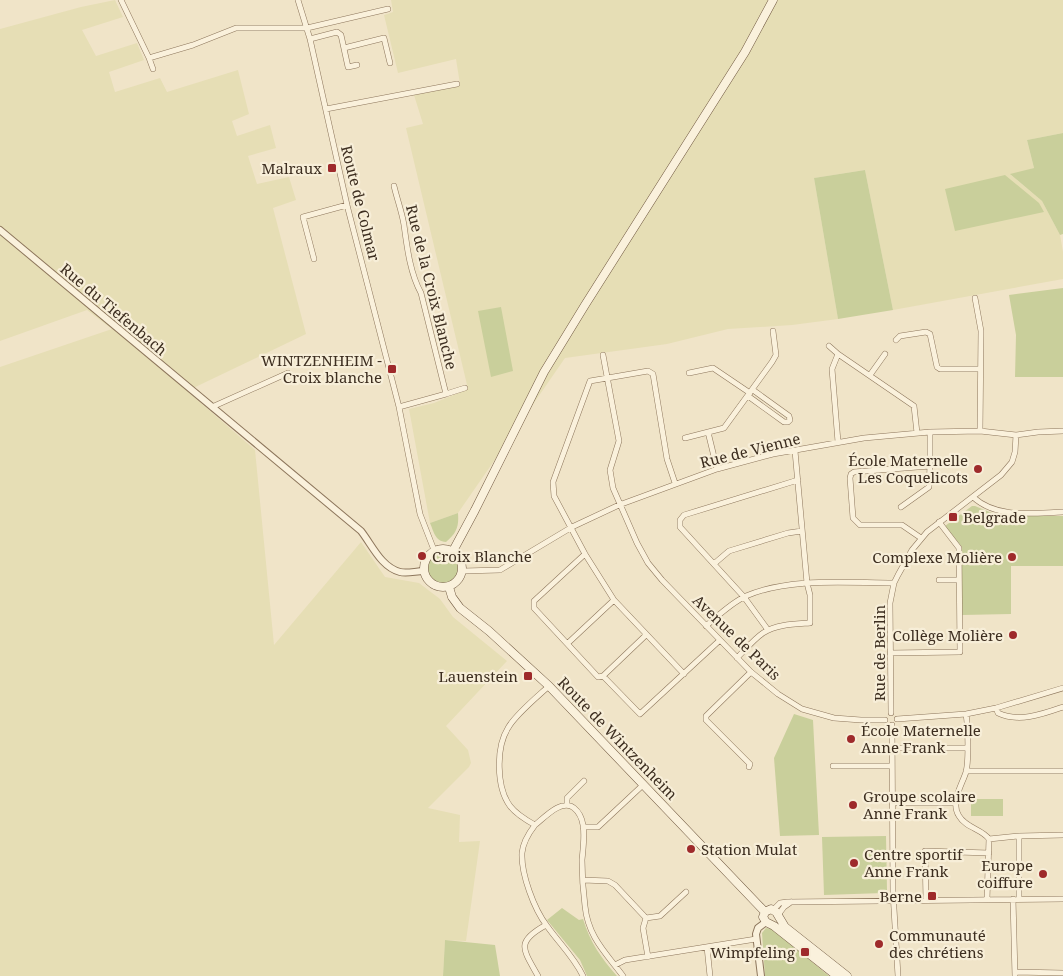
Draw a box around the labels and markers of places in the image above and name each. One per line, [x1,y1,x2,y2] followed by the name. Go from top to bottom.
[261,158,322,178] place label: Malraux
[326,162,338,174] marker: Malraux
[261,350,382,387] place label: WINTZENHEIM - Croix blanche
[386,363,398,375] marker: WINTZENHEIM - Croix blanche
[848,450,968,487] place label: École Maternelle Les Coquelicots
[972,463,984,475] marker: École Maternelle Les Coquelicots
[963,507,1026,527] place label: Belgrade
[947,511,959,523] marker: Belgrade
[432,546,532,566] place label: Croix Blanche
[872,547,1002,567] place label: Complexe Molière
[416,550,428,562] marker: Croix Blanche
[1006,551,1018,563] marker: Complexe Molière
[893,625,1003,645] place label: Collège Molière
[1007,629,1019,641] marker: Collège Molière
[438,666,518,686] place label: Lauenstein
[522,670,534,682] marker: Lauenstein
[861,720,981,757] place label: École Maternelle Anne Frank
[845,733,857,745] marker: École Maternelle Anne Frank
[863,786,976,823] place label: Groupe scolaire Anne Frank
[847,799,859,811] marker: Groupe scolaire Anne Frank
[701,839,797,859] place label: Station Mulat
[685,843,697,855] marker: Station Mulat
[864,844,964,881] place label: Centre sportif Anne Frank
[977,855,1033,892] place label: Europe coiffure
[848,857,860,869] marker: Centre sportif Anne Frank
[1037,868,1049,880] marker: Europe coiffure
[879,886,922,906] place label: Berne
[926,890,938,902] marker: Berne
[889,925,986,962] place label: Communauté des chrétiens
[873,938,885,950] marker: Communauté des chrétiens
[710,942,795,962] place label: Wimpfeling
[799,946,811,958] marker: Wimpfeling

